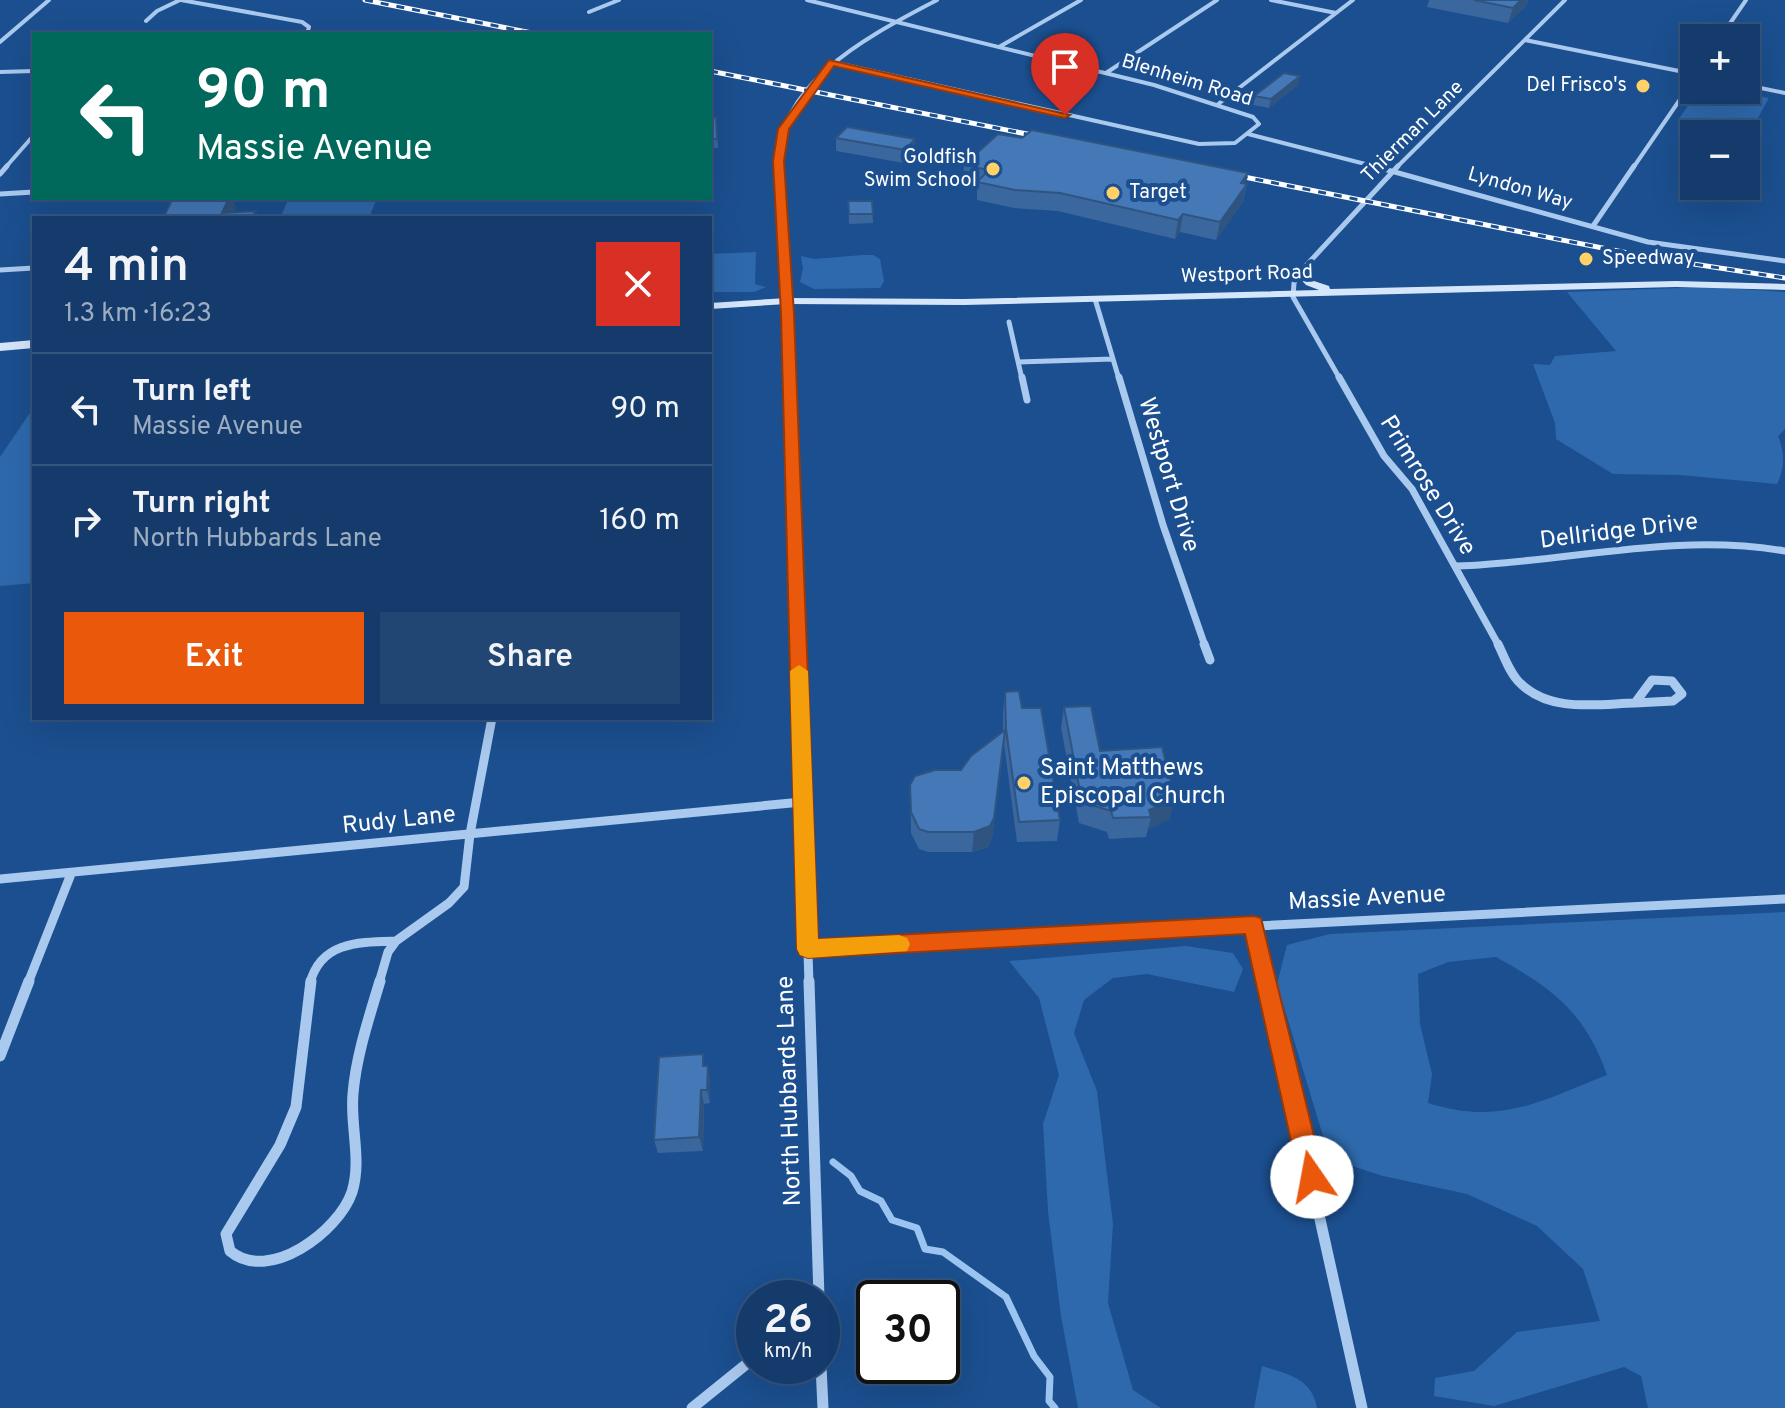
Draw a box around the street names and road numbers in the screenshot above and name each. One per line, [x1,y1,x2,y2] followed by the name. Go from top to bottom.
[1118,49,1256,113] street label: Blenheim Road
[1356,75,1470,189] street label: Thierman Lane
[1465,162,1575,216] street label: Lyndon Way
[1180,260,1314,290] street label: Westport Road
[1130,394,1206,556] street label: Westport Drive
[1372,410,1482,562] street label: Primrose Drive
[1538,507,1700,557] street label: Dellridge Drive
[341,800,457,842] street label: Rudy Lane
[1288,880,1446,918] street label: Massie Avenue
[771,975,809,1207] street label: North Hubbards Lane

